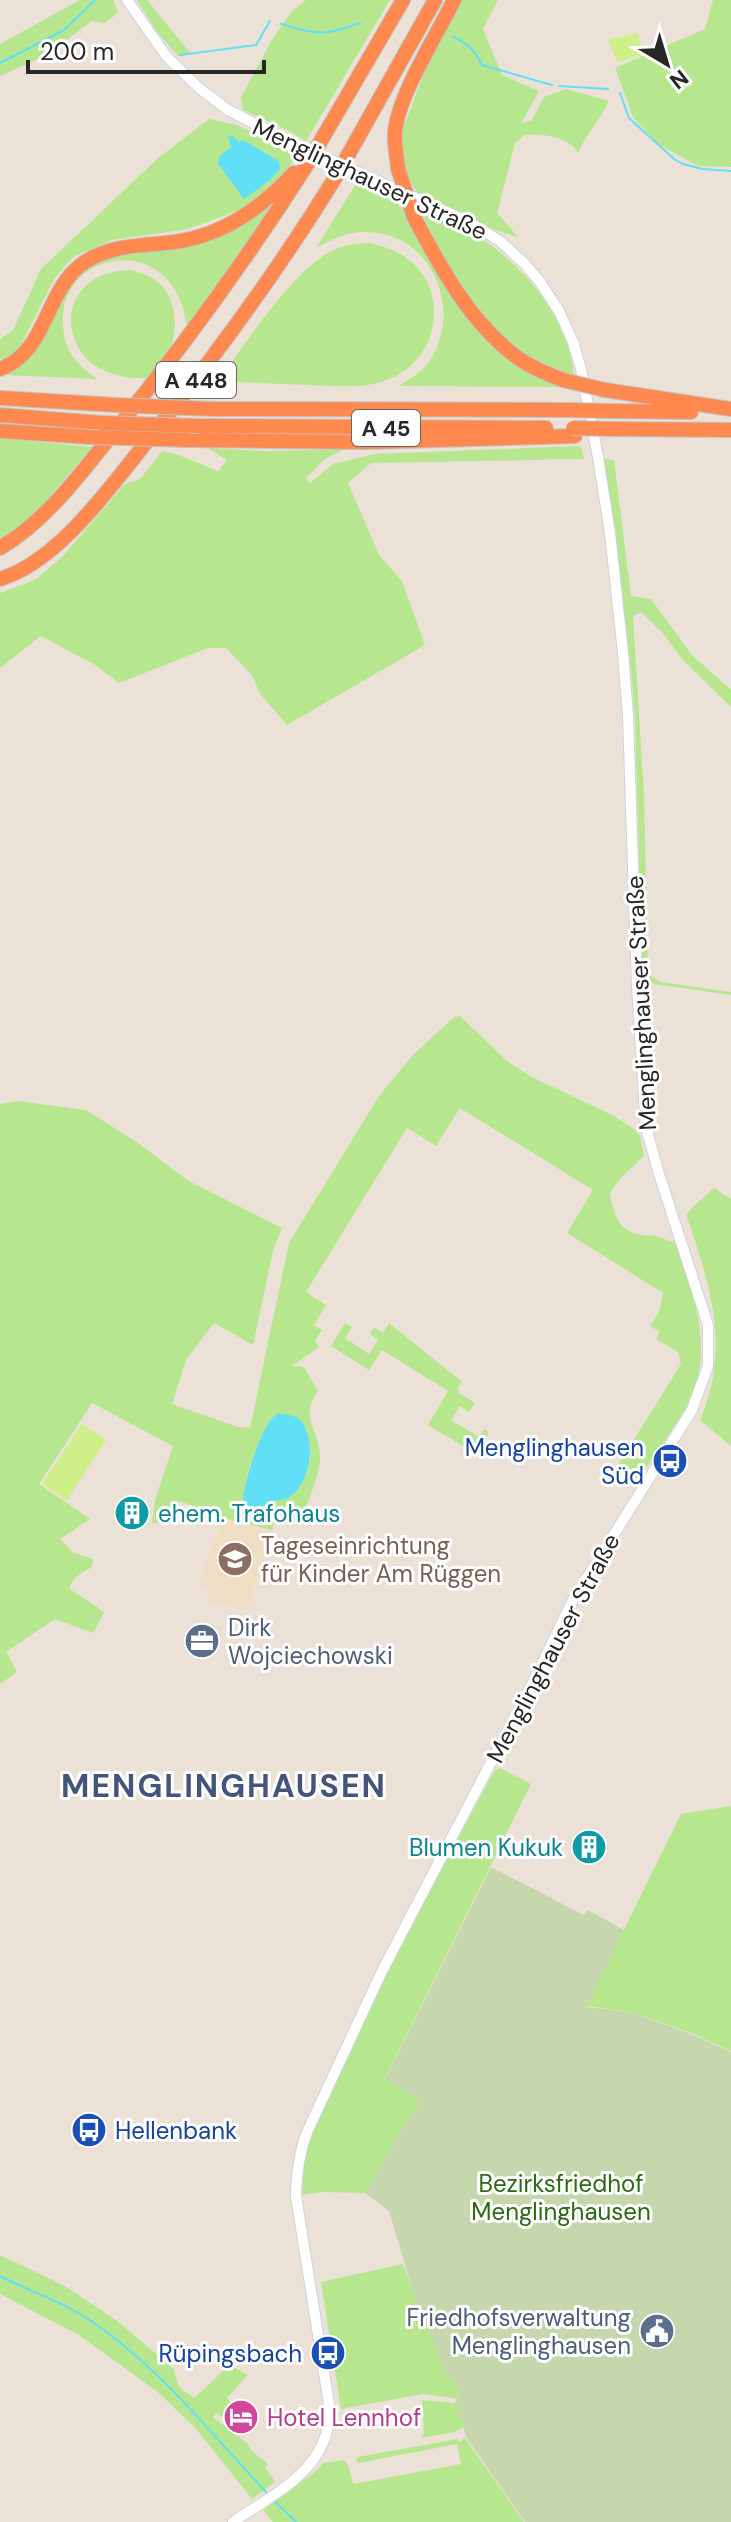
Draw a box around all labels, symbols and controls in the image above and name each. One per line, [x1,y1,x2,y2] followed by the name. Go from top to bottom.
[28,24,264,74] scale bar
[627,24,707,104] north arrow
[40,36,114,67] text: 200 m
[664,63,694,96] text: N
[248,111,492,247] street label: Menglinghauser Straße
[156,362,236,398] road number: A 448
[352,410,420,446] road number: A 45
[619,875,663,1131] street label: Menglinghauser Straße
[465,1432,644,1491] place label: Menglinghausen Süd
[651,1442,689,1480] bus stop icon: Menglinghausen Süd
[113,1494,151,1532] building icon: ehem. Trafohaus
[158,1498,340,1529] place label: ehem. Trafohaus
[479,1528,627,1768] street label: Menglinghauser Straße
[261,1530,501,1589] place label: Tageseinrichtung für Kinder Am Rüggen
[216,1540,254,1578] school or university icon: Tageseinrichtung für Kinder Am Rüggen
[228,1612,393,1671] place label: Dirk Wojciechowski
[183,1622,221,1660] office icon: Dirk Wojciechowski
[61,1765,387,1807] district label: MENGLINGHAUSEN
[570,1828,608,1866] building icon: Blumen Kukuk
[409,1832,563,1863] place label: Blumen Kukuk
[70,2111,108,2149] bus stop icon: Hellenbank
[115,2115,237,2146] place label: Hellenbank
[471,2168,651,2227] park label: Bezirksfriedhof Menglinghausen
[407,2302,631,2361] place label: Friedhofsverwaltung Menglinghausen
[638,2312,676,2350] public building icon: Friedhofsverwaltung Menglinghausen
[309,2334,347,2372] bus stop icon: Rüpingsbach
[158,2338,302,2369] place label: Rüpingsbach
[222,2398,260,2436] hotel icon: Hotel Lennhof
[267,2402,421,2433] place label: Hotel Lennhof

